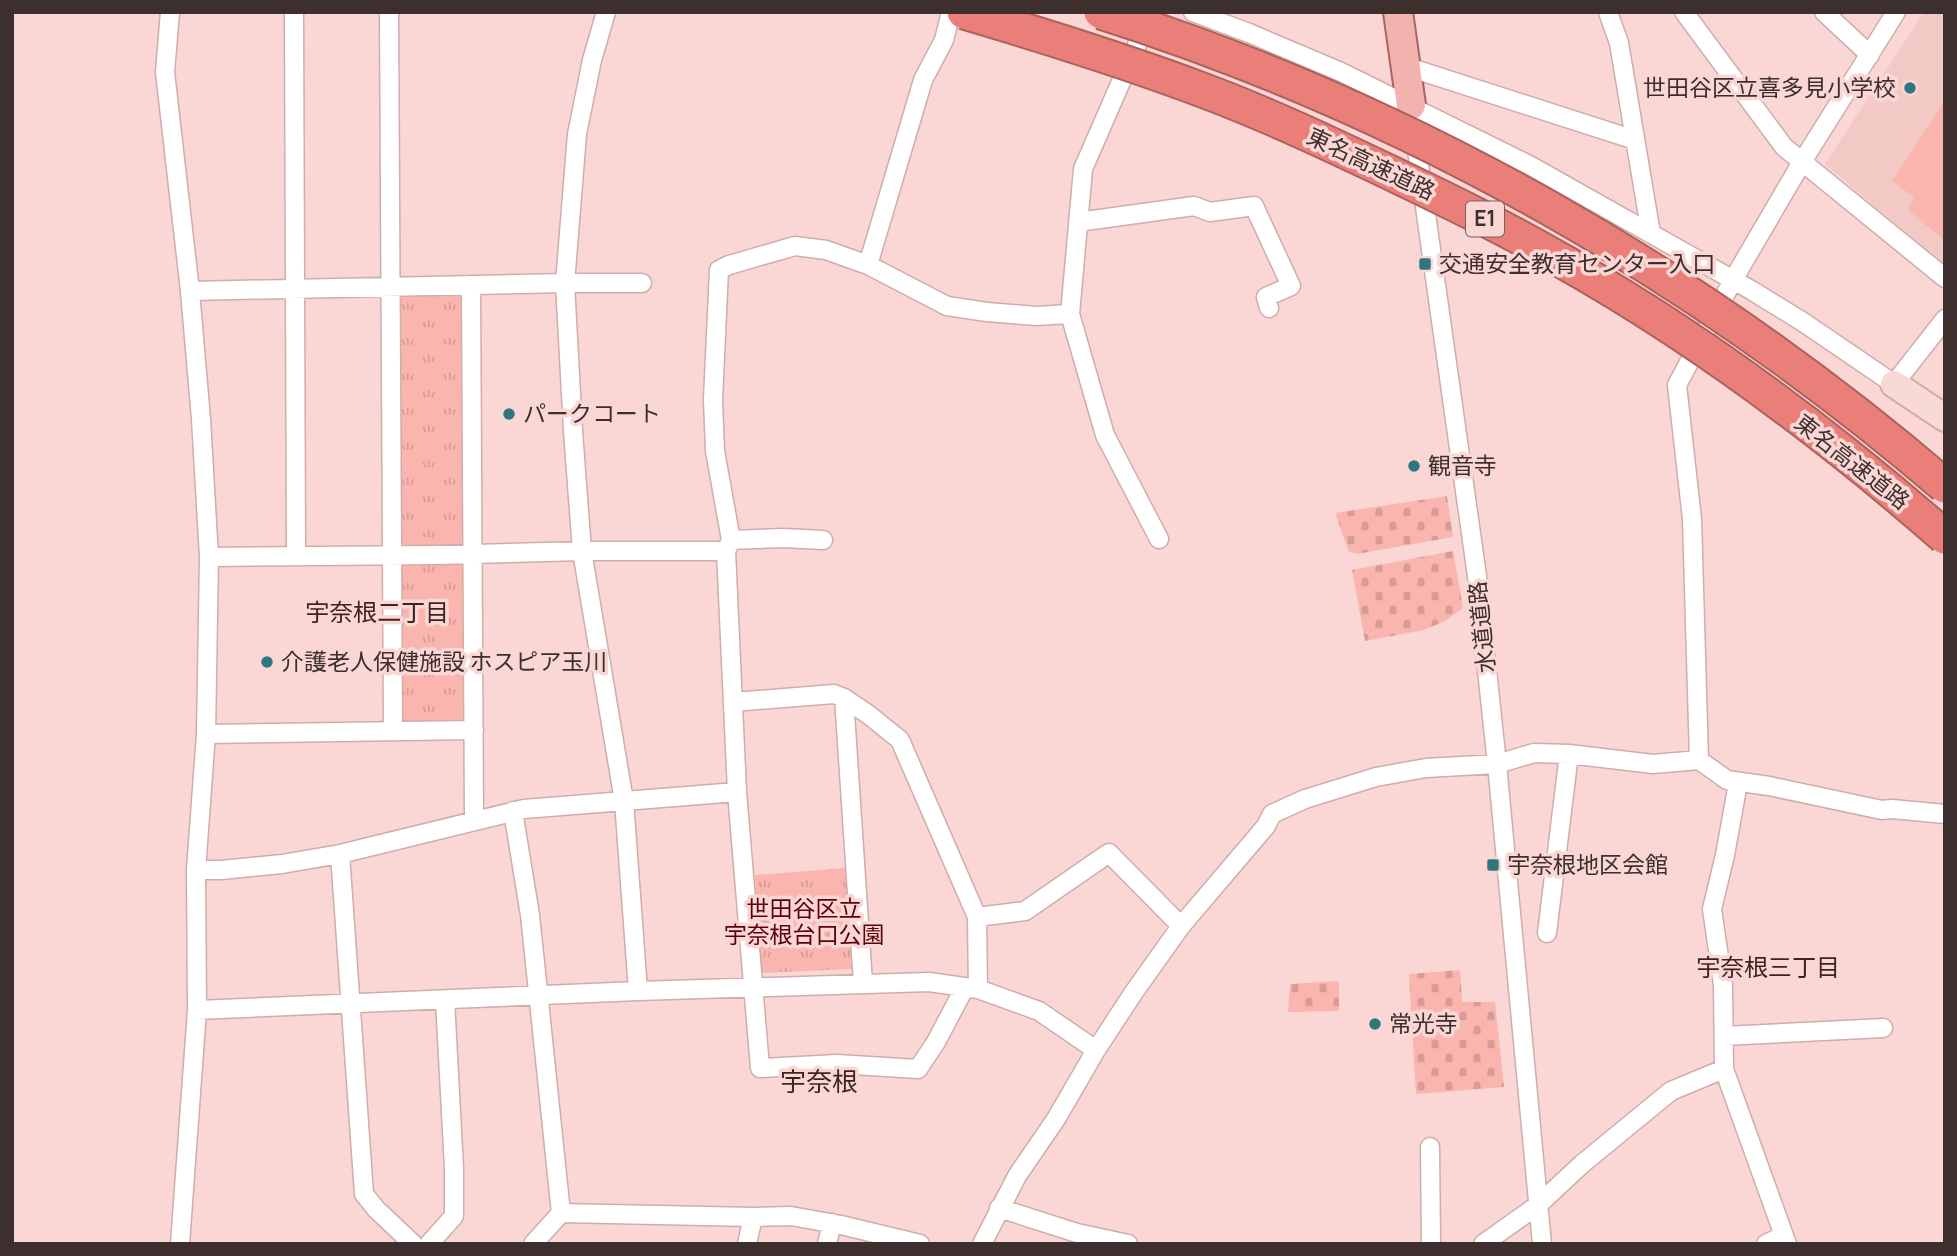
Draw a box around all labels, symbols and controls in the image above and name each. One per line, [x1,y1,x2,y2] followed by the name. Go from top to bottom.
[1643,71,1896,103] place label: 世田谷区立喜多見小学校
[1902,80,1918,96] marker: 世田谷区立喜多見小学校
[1302,119,1441,207] street label: 東名高速道路
[1466,202,1504,236] road number: E1
[1439,247,1715,279] place label: 交通安全教育センター入口
[1417,256,1433,272] marker: 交通安全教育センター入口
[523,397,661,429] place label: パークコート
[501,406,517,422] marker: パークコート
[1788,406,1917,516] street label: 東名高速道路
[1428,449,1497,481] place label: 観音寺
[1406,458,1422,474] marker: 観音寺
[1460,580,1502,675] street label: 水道道路
[305,595,449,628] district label: 宇奈根二丁目
[281,645,608,677] place label: 介護老人保健施設 ホスピア玉川
[259,654,275,670] marker: 介護老人保健施設 ホスピア玉川
[1507,848,1668,880] place label: 宇奈根地区会館
[1485,857,1501,873] marker: 宇奈根地区会館
[724,892,885,950] park label: 世田谷区立 宇奈根台口公園
[1696,950,1840,983] district label: 宇奈根三丁目
[1389,1007,1458,1039] place label: 常光寺
[1367,1016,1383,1032] marker: 常光寺
[780,1063,858,1099] district label: 宇奈根

